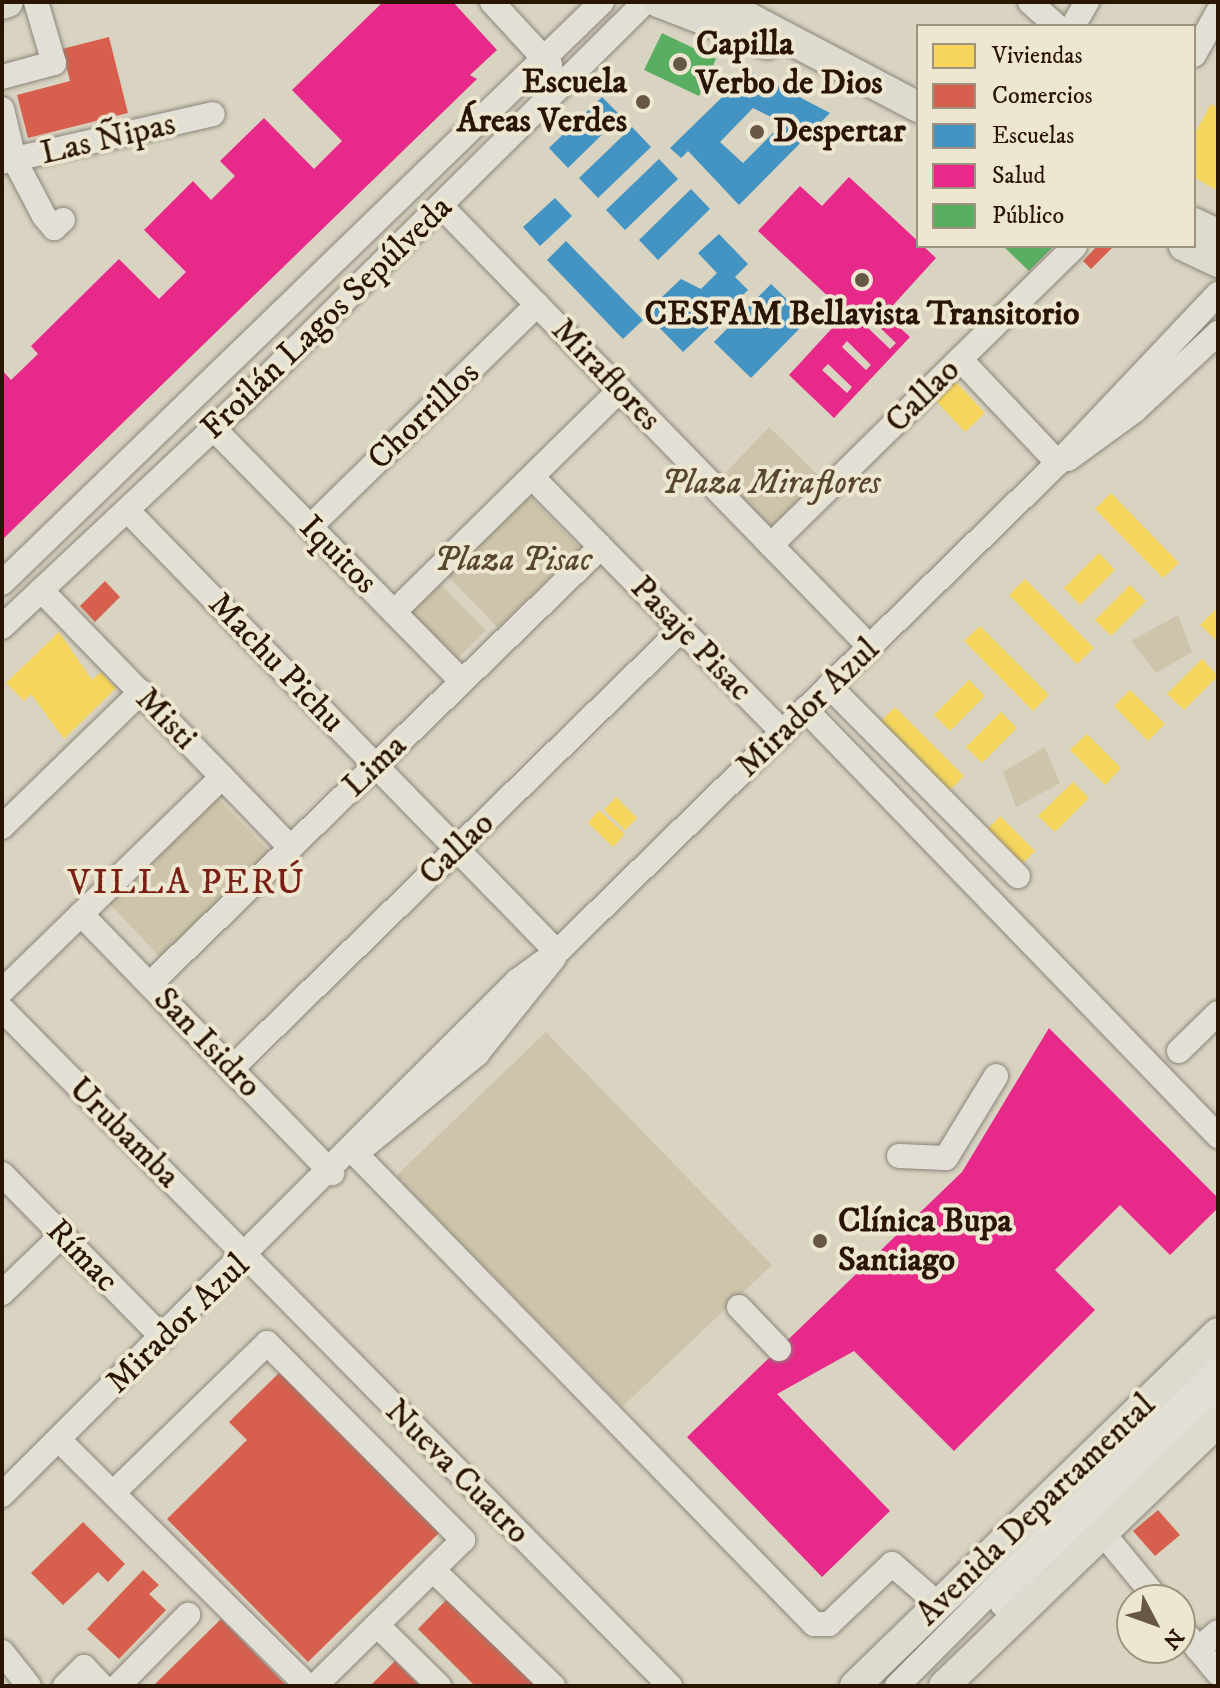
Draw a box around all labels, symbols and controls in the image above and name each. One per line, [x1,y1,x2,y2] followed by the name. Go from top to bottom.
[696,24,883,104] place label: Capilla Verbo de Dios
[916,24,1196,248] legend
[992,41,1083,71] text: Viviendas
[671,55,689,73] marker: Capilla Verbo de Dios
[457,62,627,142] place label: Escuela Áreas Verdes
[992,81,1093,111] text: Comercios
[634,93,652,111] marker: Escuela Áreas Verdes
[37,104,179,174] street label: Las Ñipas
[773,112,906,152] place label: Despertar
[992,121,1074,151] text: Escuelas
[748,123,766,141] marker: Despertar
[992,161,1045,191] text: Salud
[193,188,461,448] street label: Froilán Lagos Sepúlveda
[992,201,1064,231] text: Público
[851,269,873,291] marker: CESFAM Bellavista Transitorio
[645,295,1079,335] place label: CESFAM Bellavista Transitorio
[542,310,670,440] street label: Miraflores
[877,350,969,442] street label: Callao
[360,353,488,479] street label: Chorrillos
[661,464,881,504] park label: Plaza Miraflores
[290,507,386,603] street label: Iquitos
[434,541,592,581] park label: Plaza Pisac
[621,568,761,710] street label: Pasaje Pisac
[199,585,353,741] street label: Machu Pichu
[728,630,888,786] street label: Mirador Azul
[127,679,205,759] street label: Misti
[334,726,416,806] street label: Lima
[411,804,503,894] street label: Callao
[68,861,306,905] district label: VILLA PERÚ
[145,979,269,1107] street label: San Isidro
[60,1069,188,1197] street label: Urubamba
[838,1201,1012,1280] place label: Clínica Bupa Santiago
[37,1211,127,1301] street label: Rímac
[809,1230,831,1252] marker: Clínica Bupa Santiago
[98,1246,258,1402] street label: Mirador Azul
[908,1385,1164,1635] street label: Avenida Departamental
[376,1391,538,1553] street label: Nueva Cuatro
[1116,1584,1196,1664] north arrow
[1157,1623,1189,1654] text: N

